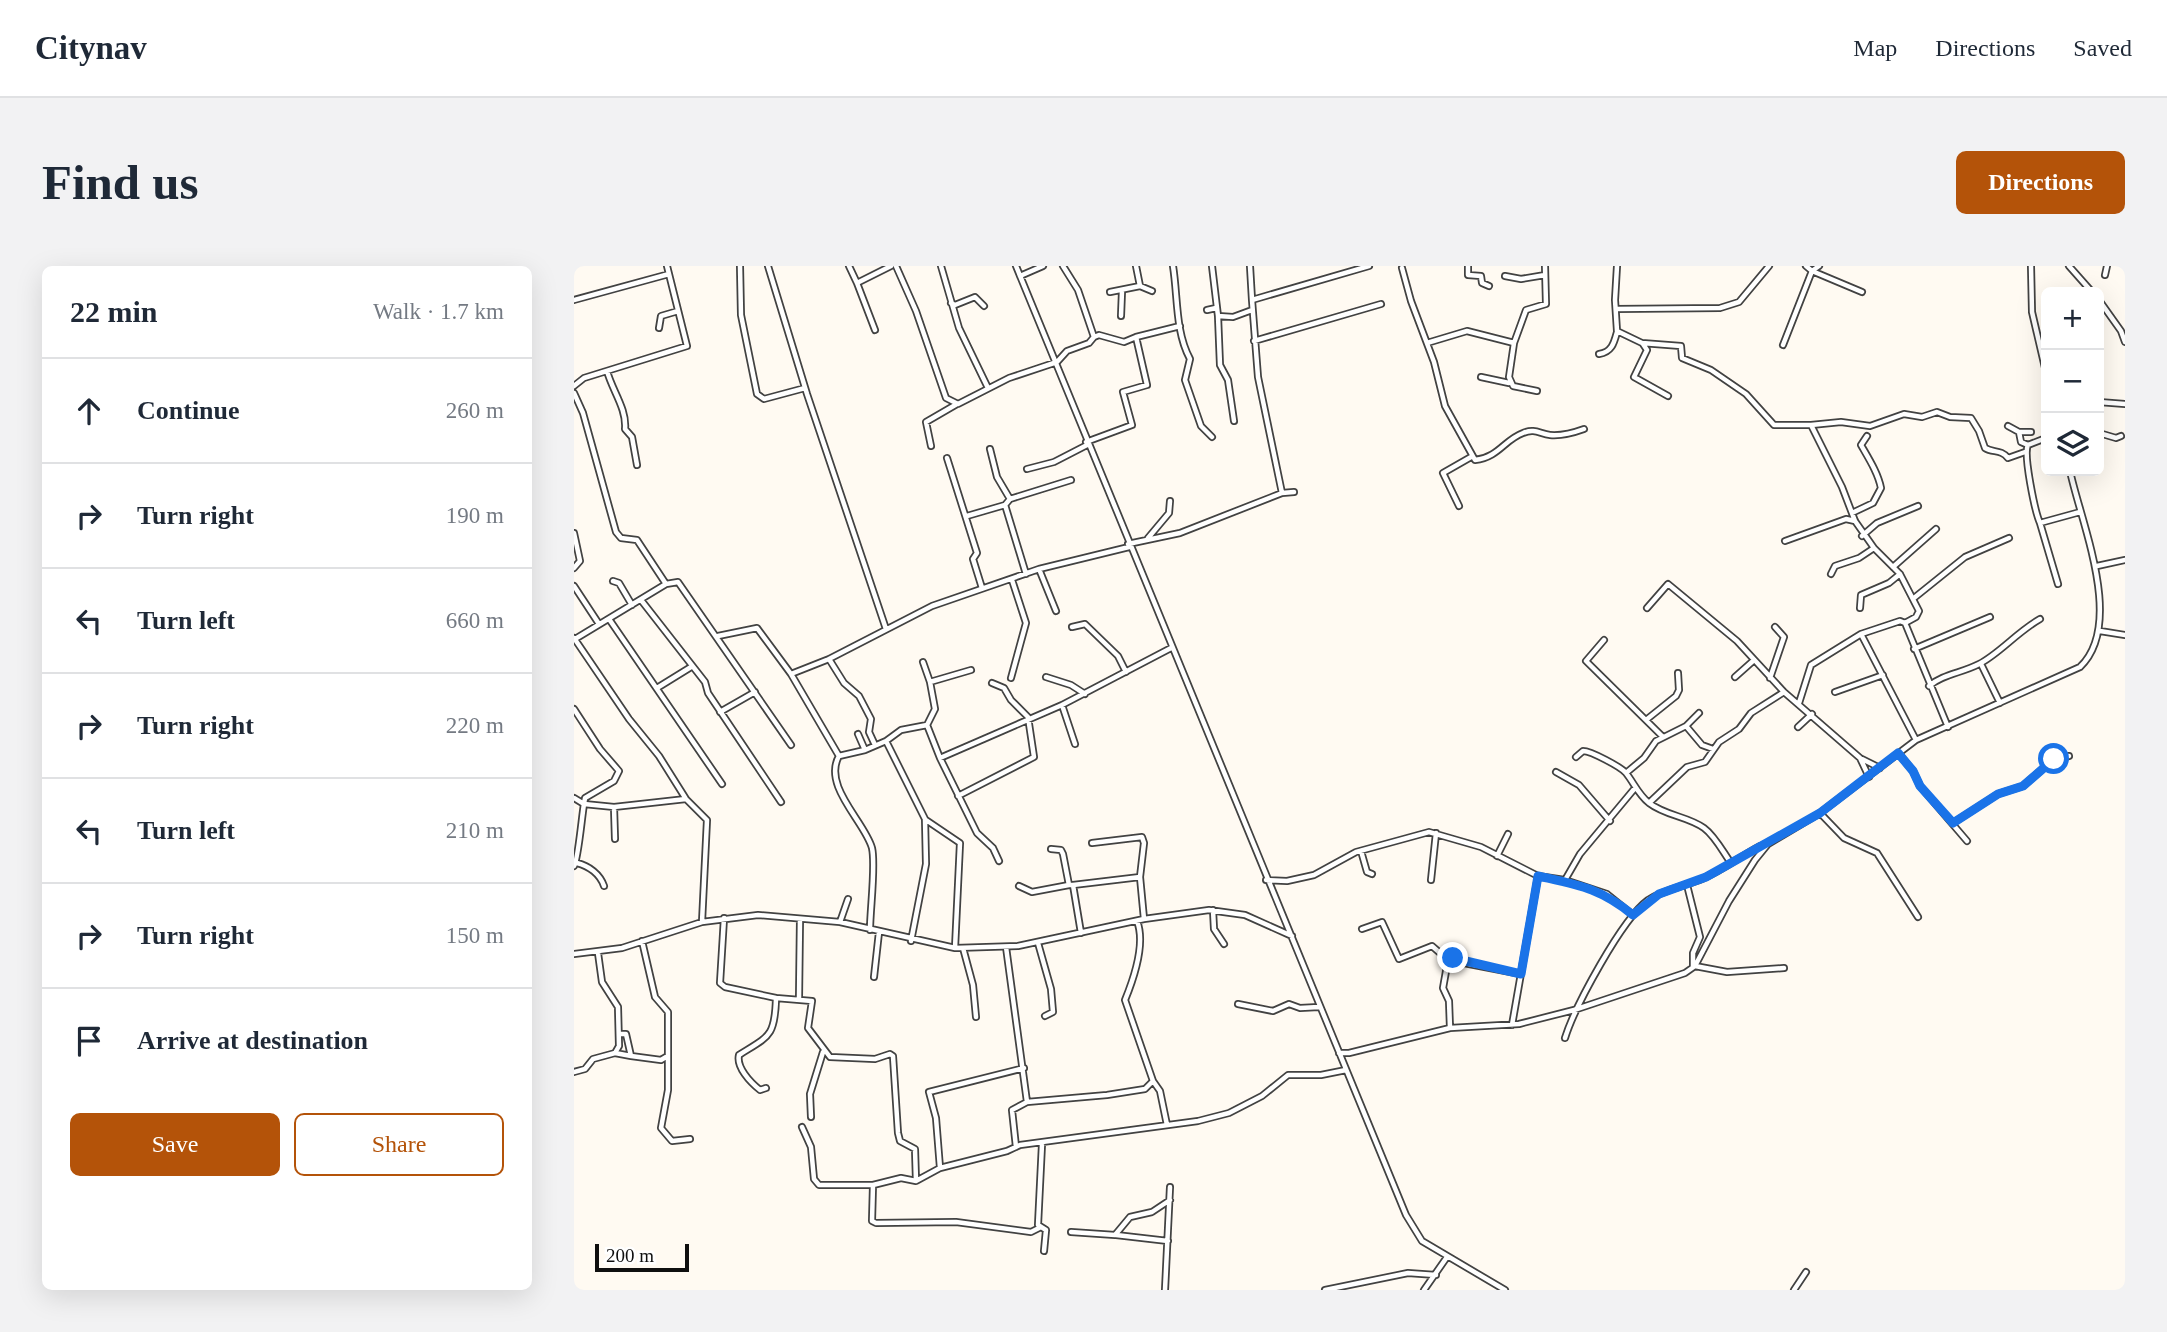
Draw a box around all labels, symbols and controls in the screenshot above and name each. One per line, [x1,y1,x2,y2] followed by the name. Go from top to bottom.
[35,30,147,66] text: Citynav
[1853,35,1897,61] text: Map
[1935,35,2035,61] text: Directions
[2073,35,2132,61] text: Saved
[1956,151,2125,214] button: Directions
[42,155,199,210] text: Find us
[2041,287,2104,476] map controls
[2041,287,2104,350] button: +
[70,295,158,328] text: 22 min
[373,299,504,324] text: Walk · 1.7 km
[2041,350,2104,413] button: −
[70,392,108,430] icon: ahead
[137,396,240,425] text: Continue
[446,398,504,423] text: 260 m
[2041,413,2104,476] button: layers
[70,497,108,535] icon: right
[137,501,254,530] text: Turn right
[446,503,504,528] text: 190 m
[70,602,108,640] icon: left
[137,606,235,635] text: Turn left
[446,608,504,633] text: 660 m
[70,707,108,745] icon: right
[137,711,254,740] text: Turn right
[446,713,504,738] text: 220 m
[2038,743,2069,774] route start
[70,812,108,850] icon: left
[137,816,235,845] text: Turn left
[446,818,504,843] text: 210 m
[70,917,108,955] icon: right
[137,921,254,950] text: Turn right
[446,923,504,948] text: 150 m
[1437,942,1468,973] route end
[70,1022,108,1060] icon: arrive
[137,1026,368,1055] text: Arrive at destination
[70,1113,280,1176] button: Save
[294,1113,504,1176] button: Share
[595,1241,690,1273] scale bar
[606,1245,654,1266] text: 200 m

